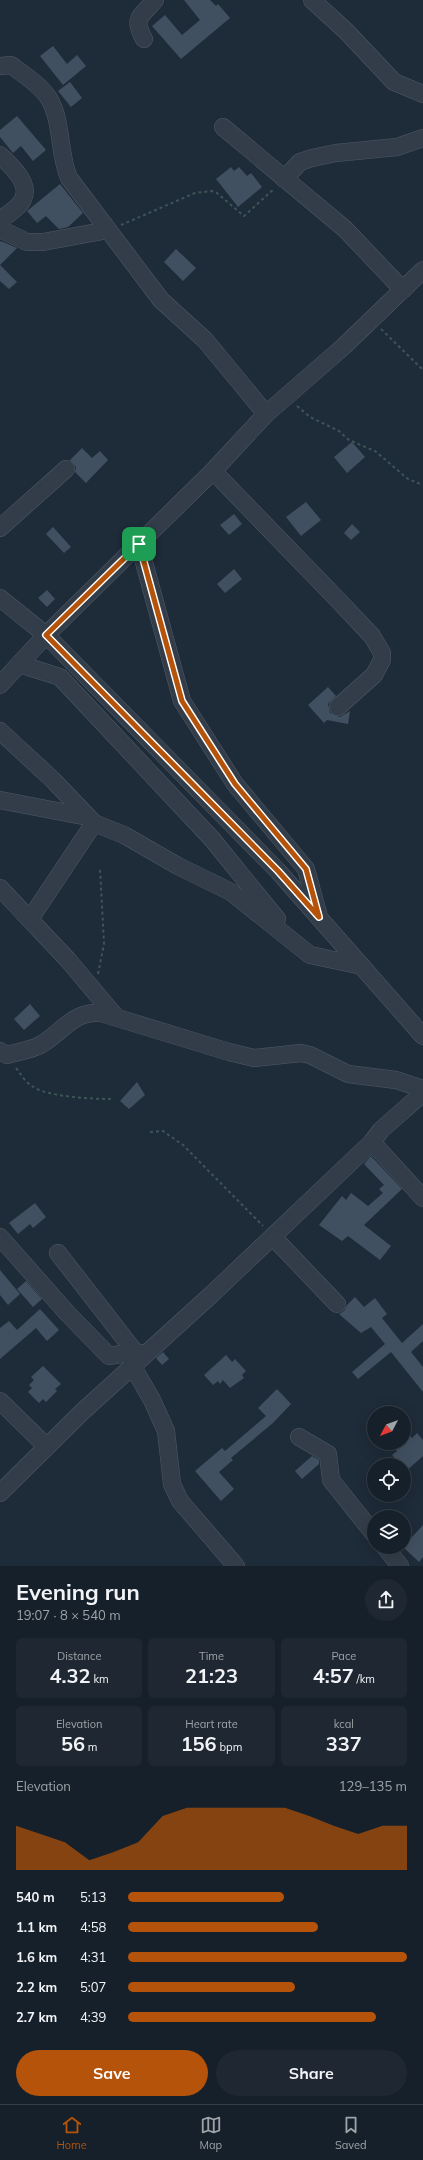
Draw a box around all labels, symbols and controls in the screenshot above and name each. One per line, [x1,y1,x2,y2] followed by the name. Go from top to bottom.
[122,527,156,561] pin
[128,533,150,555] icon: arrive
[367,1406,411,1450] north arrow
[367,1406,411,1554] map controls
[367,1458,411,1502] button: locate
[367,1510,411,1554] button: layers
[16,1578,140,1606] text: Evening run
[365,1579,407,1621] button: share
[16,1607,121,1623] text: 19:07 · 8 × 540 m
[57,1649,101,1663] text: Distance
[199,1649,224,1663] text: Time
[331,1649,356,1663] text: Pace
[50,1663,91,1688] text: 4.32
[185,1663,238,1688] text: 21:23
[313,1663,354,1688] text: 4:57
[91,1672,109,1686] text: km
[354,1672,375,1686] text: /km
[56,1717,102,1731] text: Elevation
[185,1717,238,1731] text: Heart rate
[334,1717,354,1731] text: kcal
[61,1731,85,1756] text: 56
[181,1731,217,1756] text: 156
[326,1731,362,1756] text: 337
[85,1740,97,1754] text: m
[217,1740,242,1754] text: bpm
[16,1778,71,1794] text: Elevation
[339,1778,407,1794] text: 129–135 m
[16,1889,55,1905] text: 540 m
[80,1889,106,1905] text: 5:13
[16,1919,57,1935] text: 1.1 km
[80,1919,106,1935] text: 4:58
[16,1949,57,1965] text: 1.6 km
[80,1949,106,1965] text: 4:31
[16,1979,57,1995] text: 2.2 km
[80,1979,106,1995] text: 5:07
[16,2009,57,2025] text: 2.7 km
[80,2009,106,2025] text: 4:39
[16,2050,208,2096] button: Save
[216,2050,407,2096] button: Share
[56,2114,87,2152] tab: Home
[199,2114,222,2152] tab: Map
[335,2114,367,2152] tab: Saved

